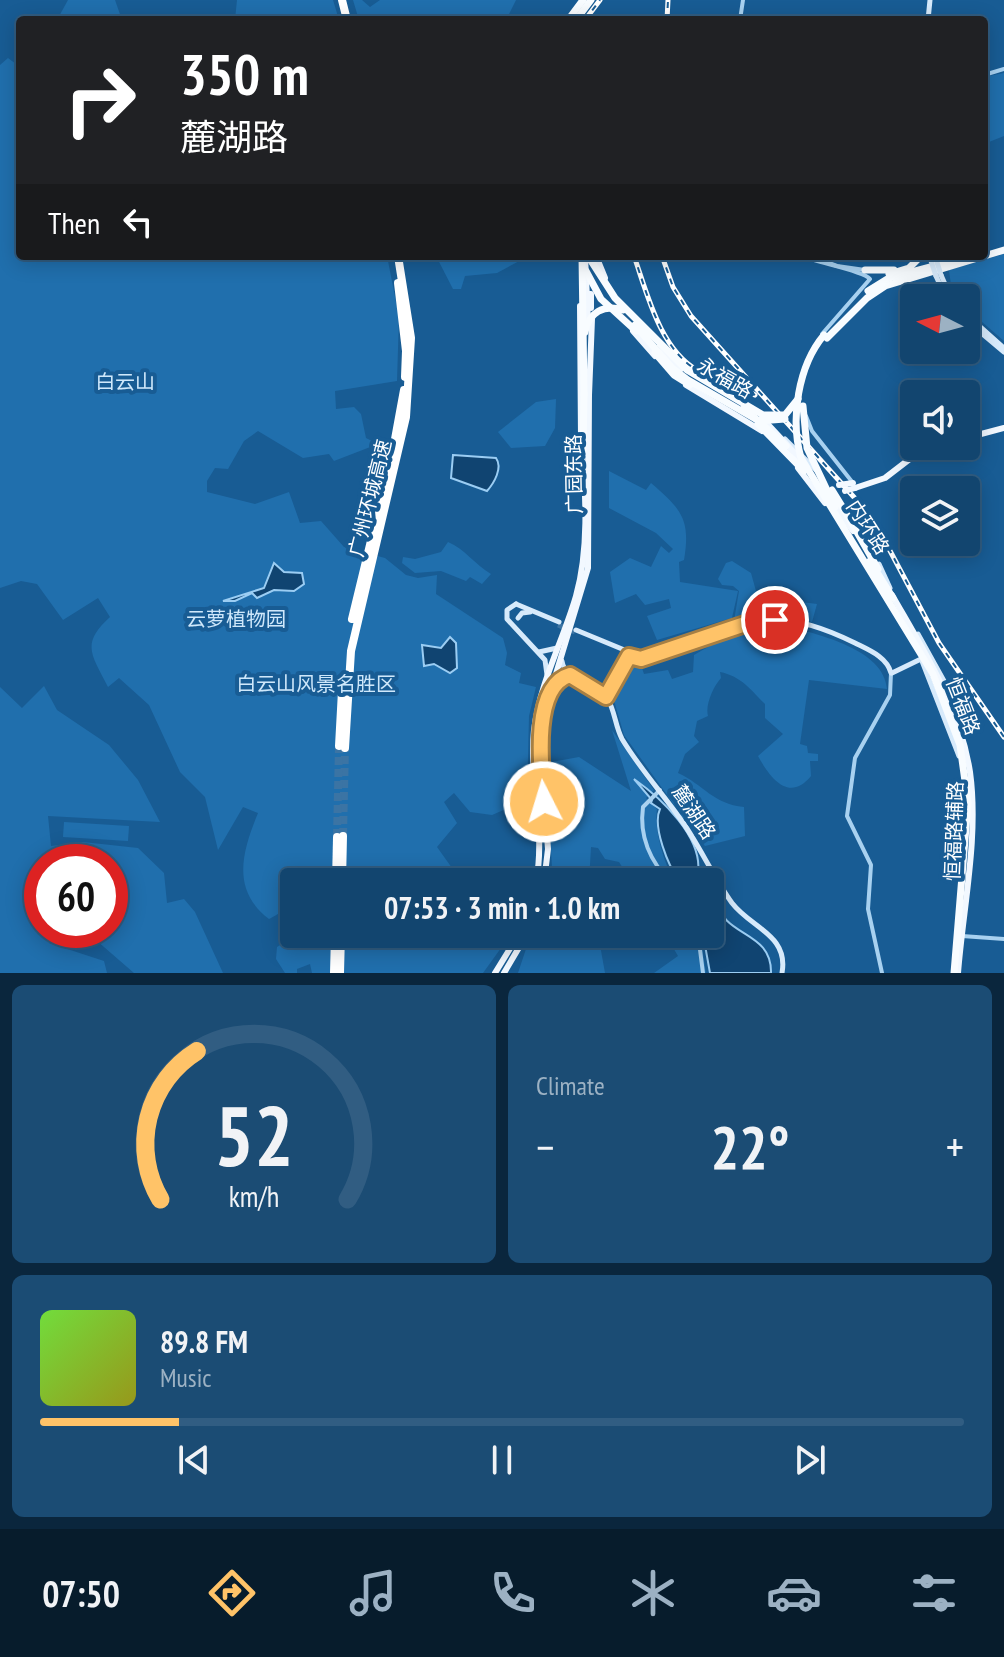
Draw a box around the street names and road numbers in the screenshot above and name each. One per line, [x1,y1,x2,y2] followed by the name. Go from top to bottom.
[693,352,757,404] street label: 永福路
[560,434,588,514] street label: 广园东路
[343,437,397,559] street label: 广州环城高速
[841,495,895,559] street label: 内环路
[940,673,986,739] street label: 恒福路
[666,780,722,844] street label: 麓湖路
[939,781,969,881] street label: 恒福路辅路

